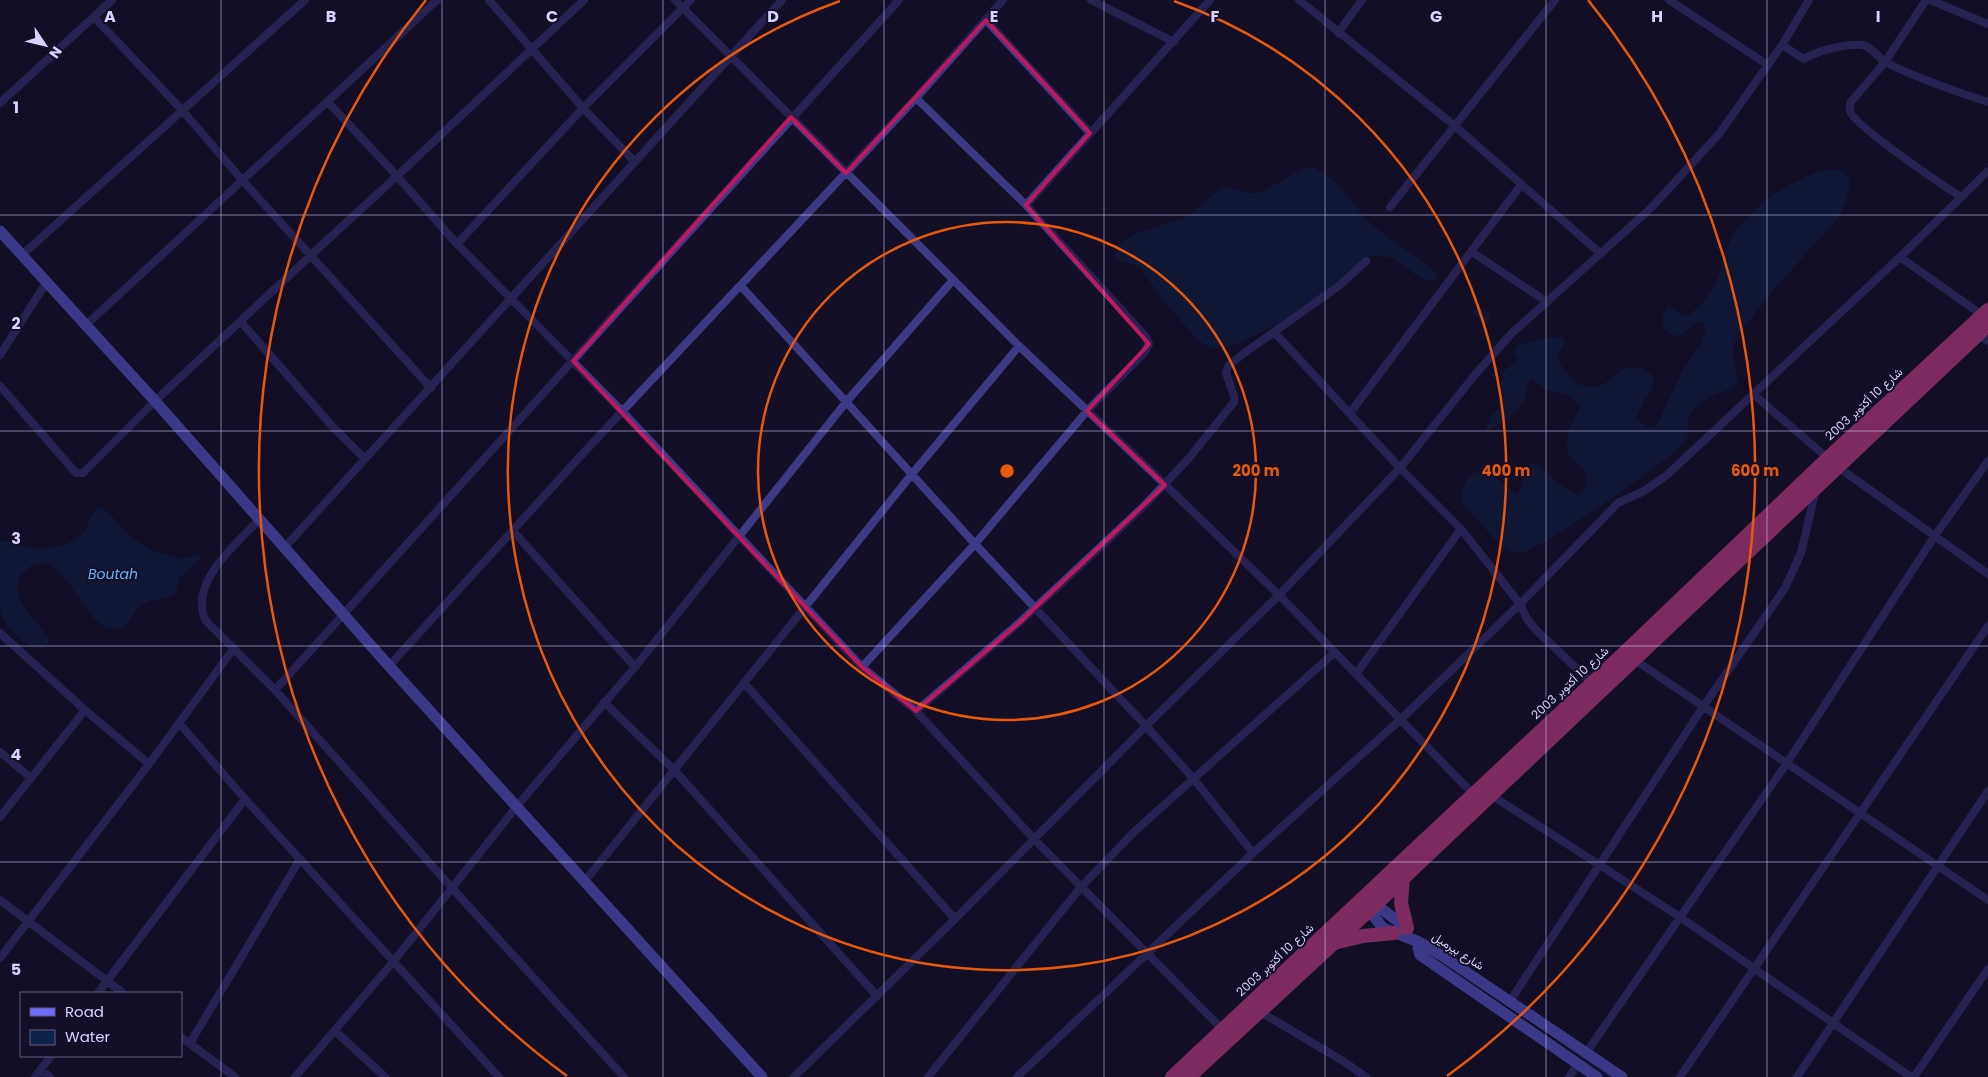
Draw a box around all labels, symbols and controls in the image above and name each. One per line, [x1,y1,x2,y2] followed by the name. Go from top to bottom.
[104,5,116,28] text: A
[326,5,336,28] text: B
[546,5,558,28] text: C
[767,5,779,28] text: D
[990,5,998,28] text: E
[1211,5,1220,28] text: F
[1430,5,1442,28] text: G
[1651,5,1663,28] text: H
[1876,5,1880,28] text: I
[20,20,70,70] north arrow
[44,42,67,63] text: N
[13,96,19,119] text: 1
[11,312,21,335] text: 2
[1821,363,1907,445] street label: شارع 10 أكتوبر 2003
[1232,460,1280,481] text: 200 m
[1482,460,1531,481] text: 400 m
[1731,460,1779,481] text: 600 m
[998,462,1016,480] centre of rings
[11,527,21,550] text: 3
[88,564,138,584] water label: Boutah
[1527,642,1613,724] street label: شارع 10 أكتوبر 2003
[11,743,22,766] text: 4
[1232,919,1318,1001] street label: شارع 10 أكتوبر 2003
[1429,928,1487,974] street label: شارع بيرميل
[11,958,21,981] text: 5
[20,992,182,1057] legend
[65,1001,104,1022] text: Road
[65,1026,111,1047] text: Water

